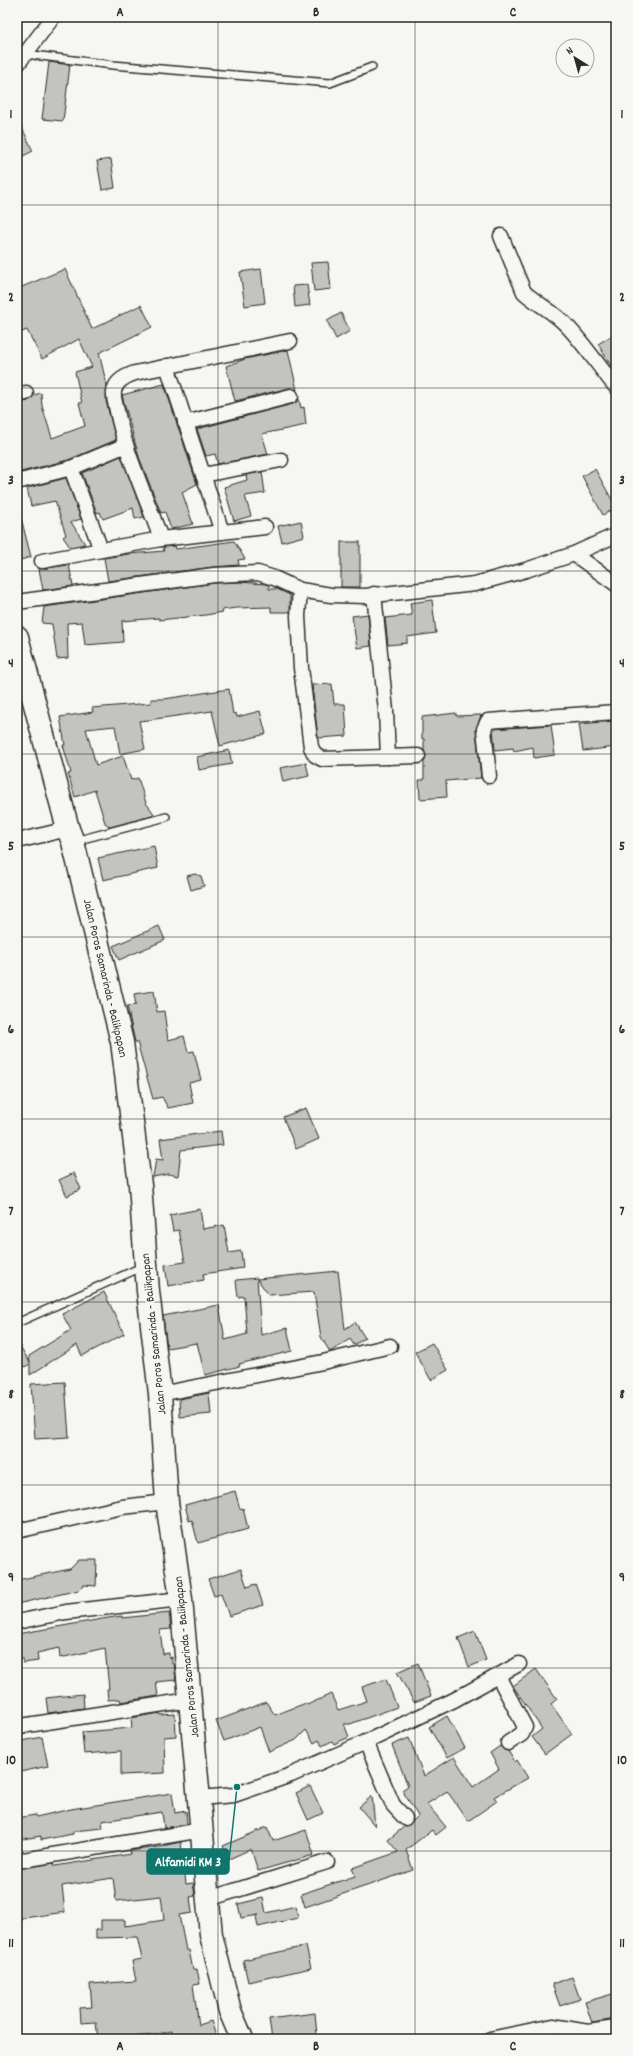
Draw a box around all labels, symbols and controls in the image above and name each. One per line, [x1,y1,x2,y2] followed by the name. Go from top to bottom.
[116,4,124,23] text: A
[313,4,319,23] text: B
[510,4,517,23] text: C
[555,38,595,78] north arrow
[563,43,578,60] text: N
[10,106,13,125] text: 1
[621,106,624,125] text: 1
[8,289,14,308] text: 2
[619,289,625,308] text: 2
[8,472,14,491] text: 3
[619,472,625,491] text: 3
[8,655,14,674] text: 4
[619,655,625,674] text: 4
[8,838,14,857] text: 5
[619,838,625,857] text: 5
[78,897,131,1060] street label: Jalan Poros Samarinda - Balikpapan
[8,1021,15,1040] text: 6
[619,1021,626,1040] text: 6
[9,1203,14,1222] text: 7
[620,1203,625,1222] text: 7
[138,1252,171,1415] street label: Jalan Poros Samarinda - Balikpapan
[8,1386,14,1405] text: 8
[619,1386,625,1405] text: 8
[8,1569,14,1588] text: 9
[619,1569,625,1588] text: 9
[171,1575,204,1738] street label: Jalan Poros Samarinda - Balikpapan
[6,1752,16,1771] text: 10
[617,1752,627,1771] text: 10
[147,1849,229,1874] callout: Alfamidi KM 3
[155,1854,221,1873] text: Alfamidi KM 3
[8,1935,14,1954] text: 11
[619,1935,625,1954] text: 11
[116,2038,124,2056] text: A
[313,2038,319,2056] text: B
[510,2038,517,2056] text: C

